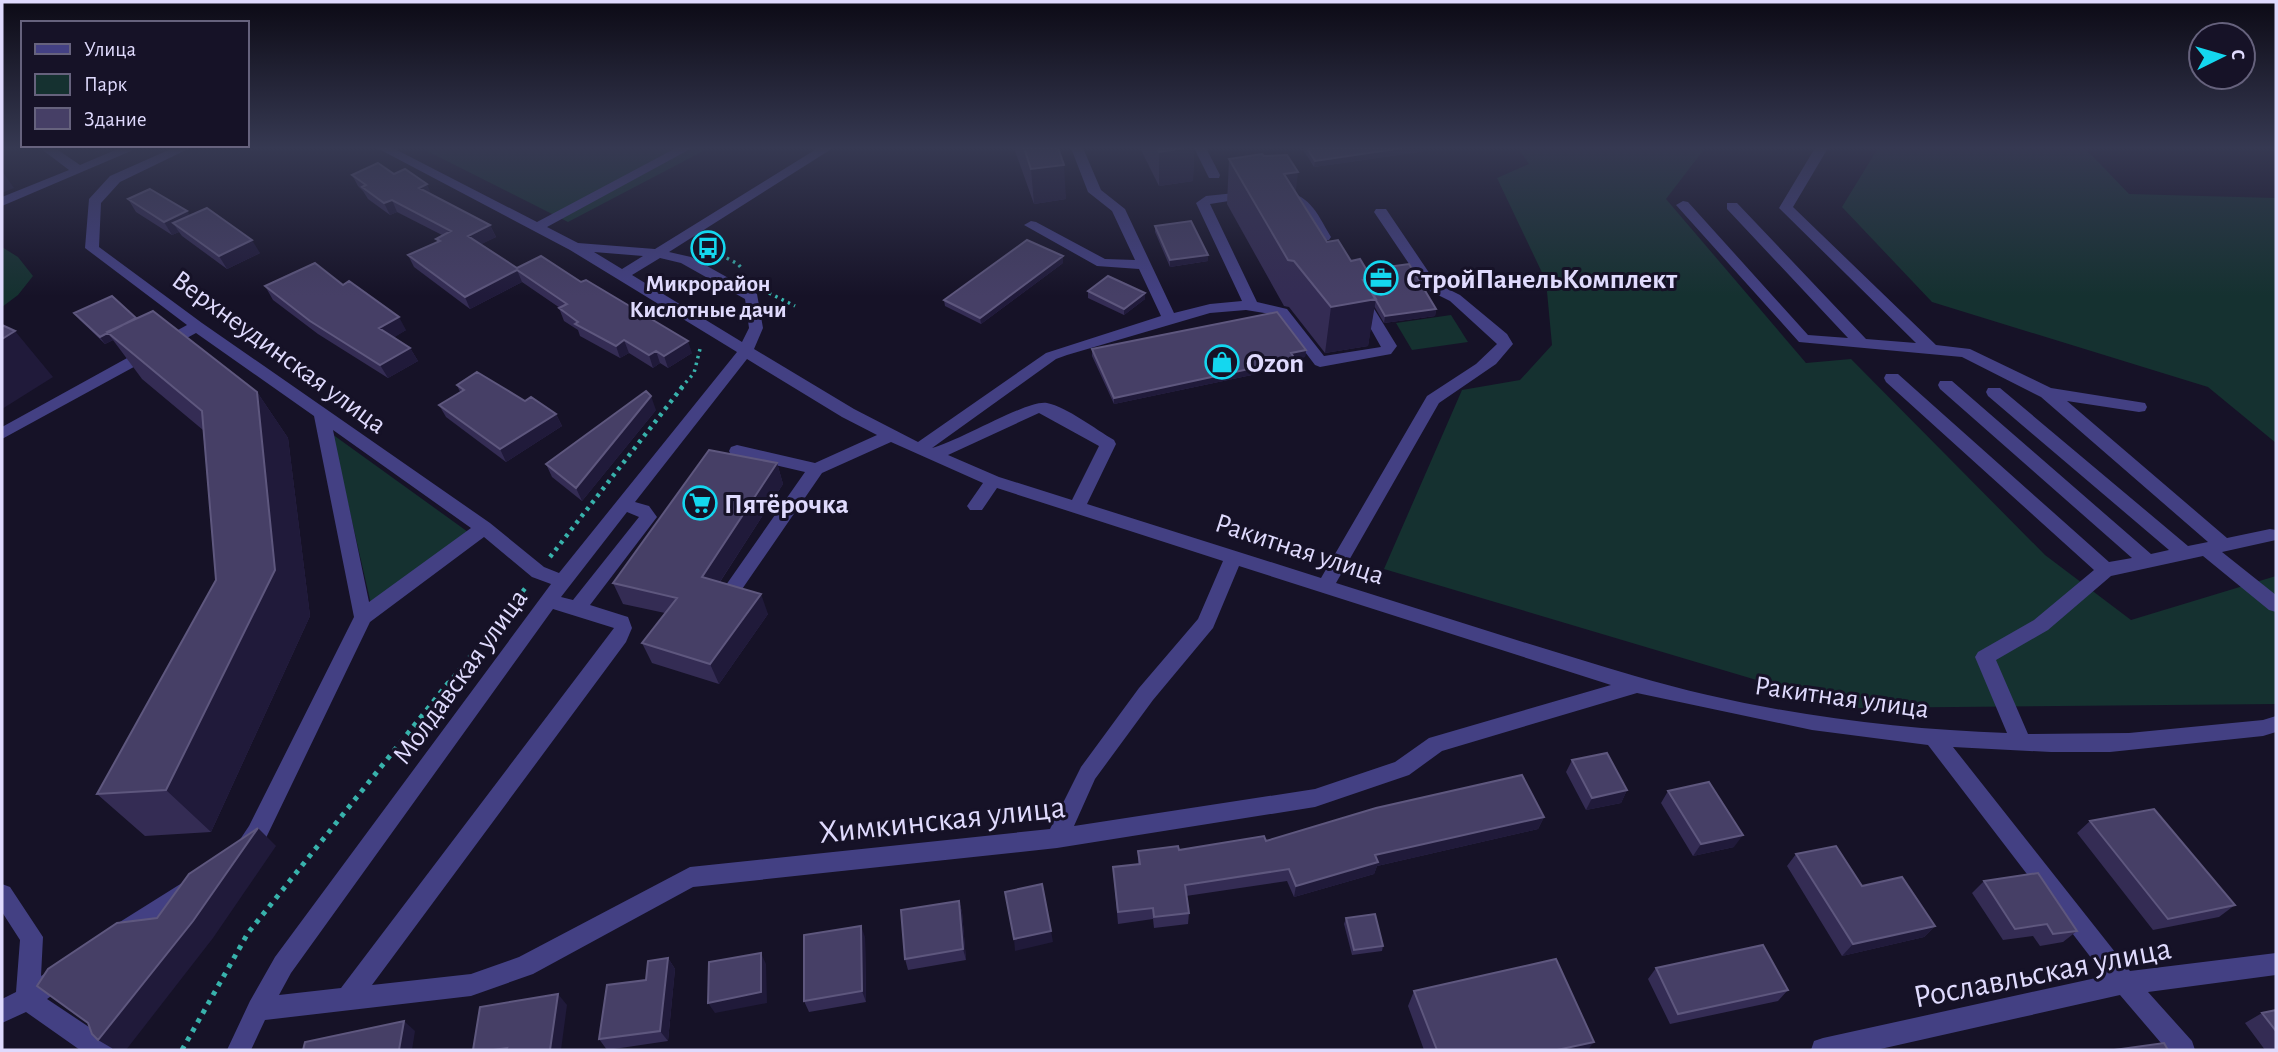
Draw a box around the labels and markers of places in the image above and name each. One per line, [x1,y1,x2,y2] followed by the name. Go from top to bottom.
[689,229,727,267] bus stop icon: Микрорайон Кислотные дачи
[1362,259,1400,297] office icon: СтройПанельКомплект
[1406,266,1678,294] place label: СтройПанельКомплект
[629,273,787,322] place label: Микрорайон Кислотные дачи
[1203,343,1241,381] shop icon: Ozon
[1246,350,1304,378] place label: Ozon
[681,484,719,522] supermarket icon: Пятёрочка
[724,491,849,519] place label: Пятёрочка

